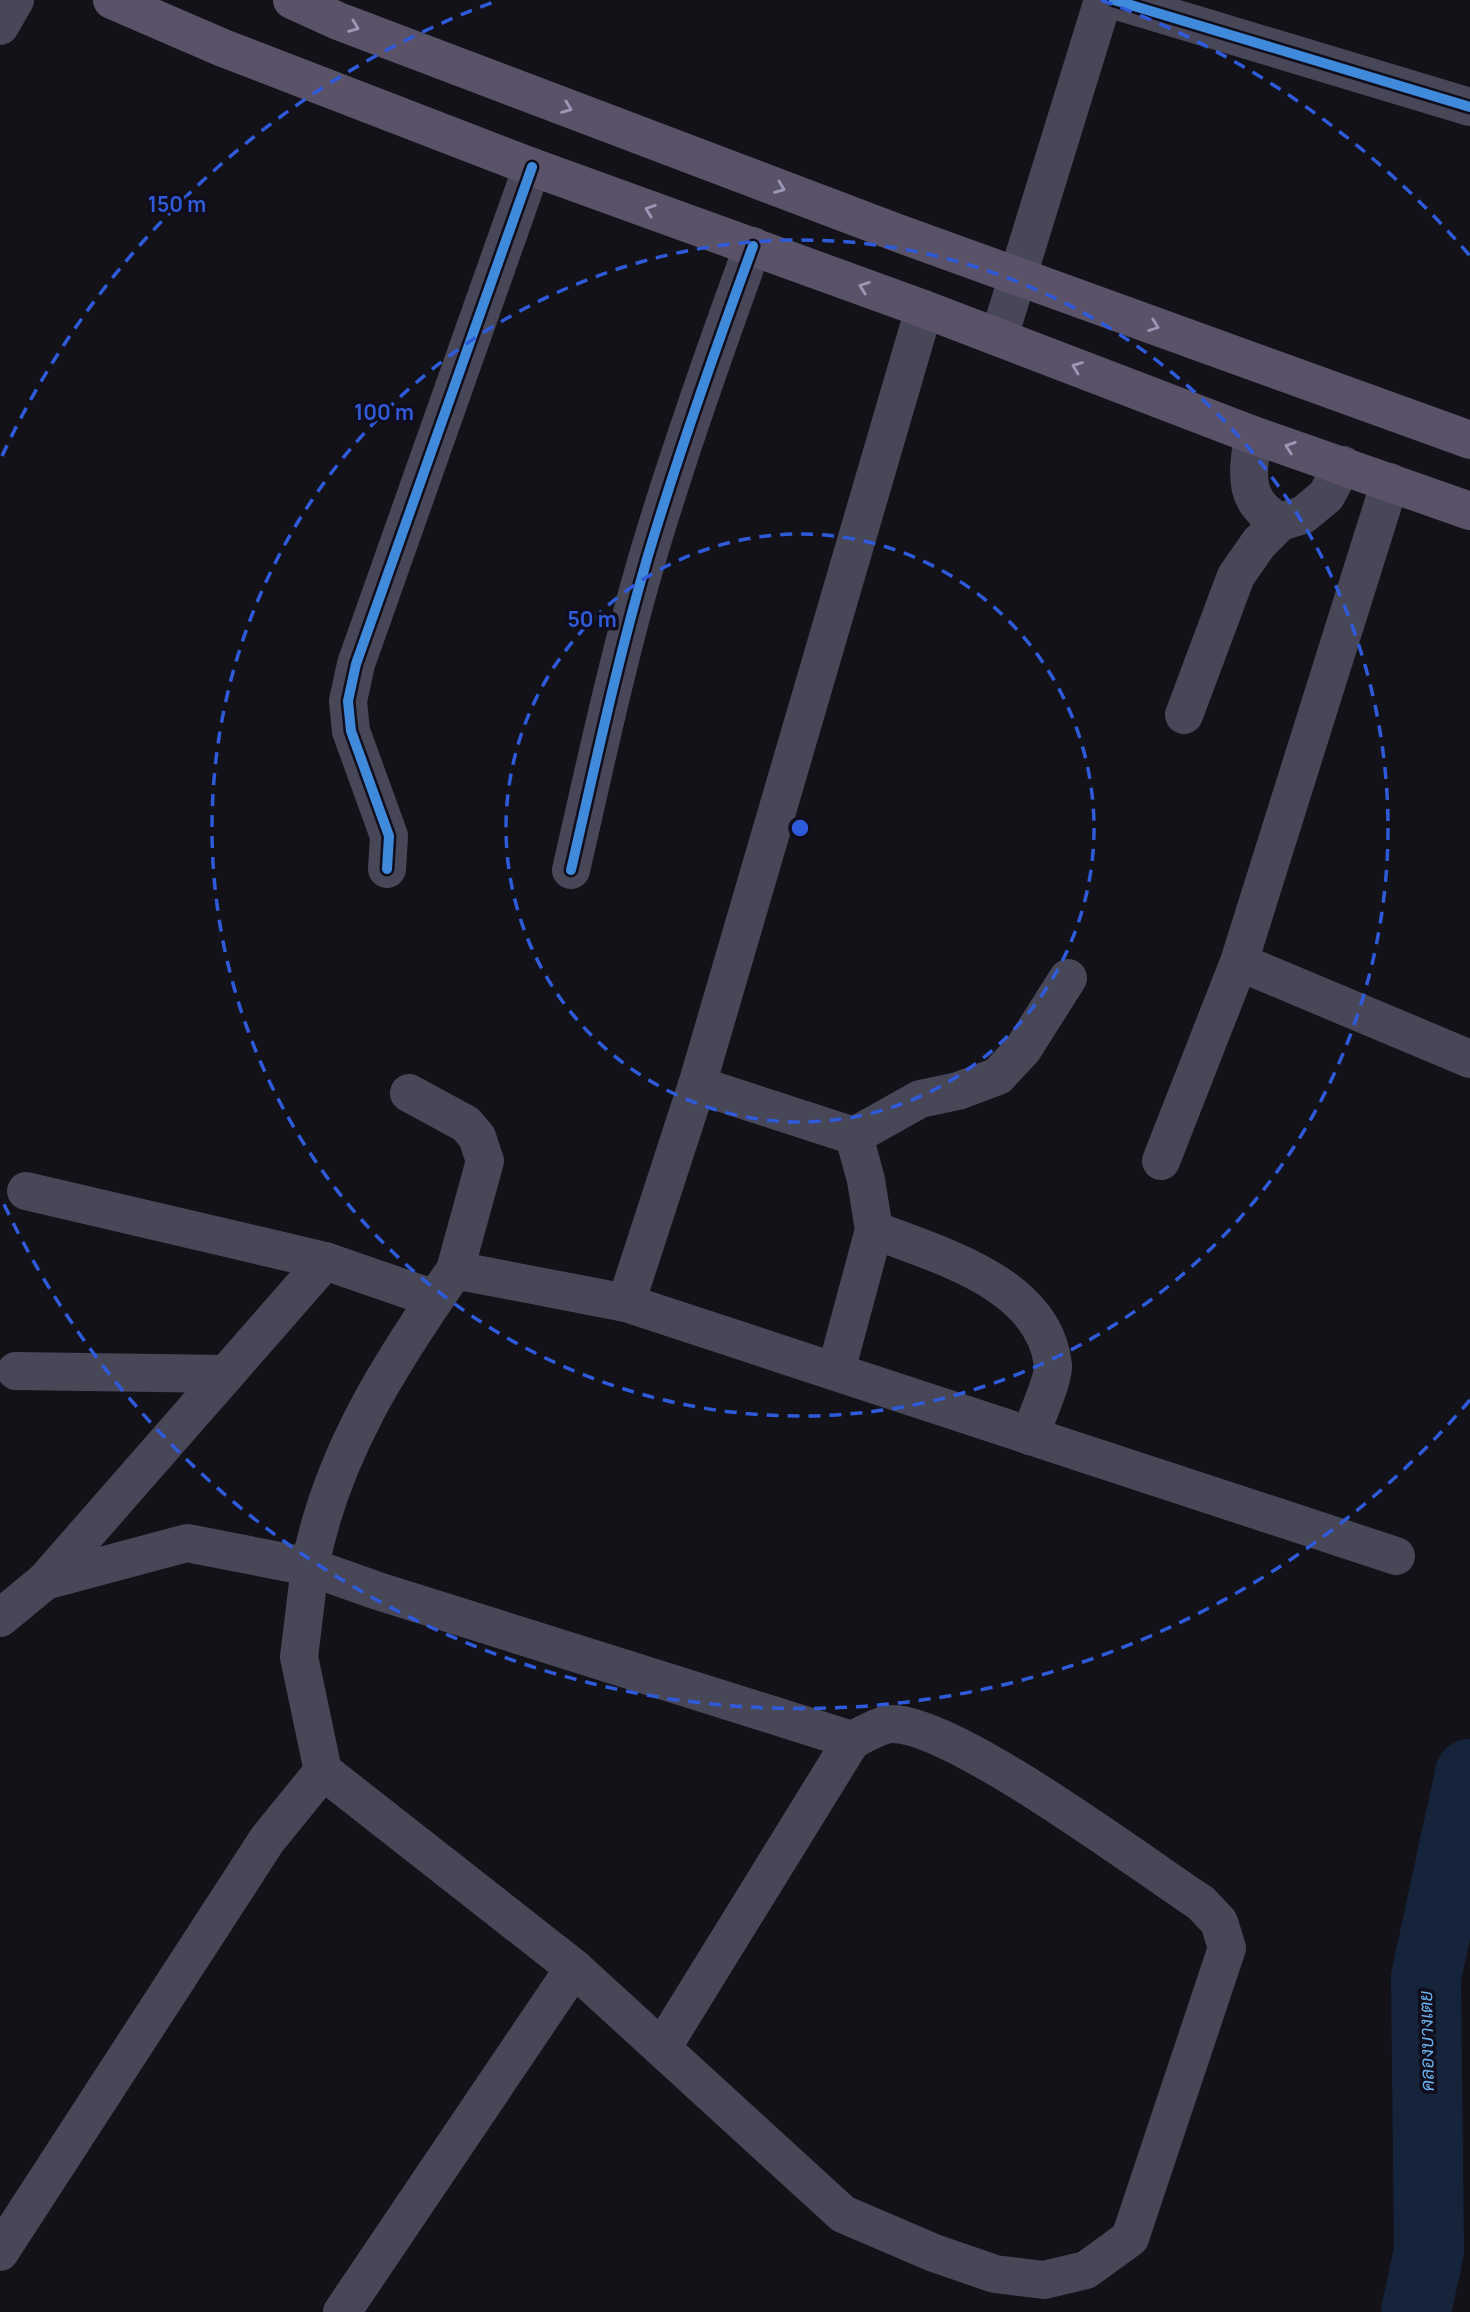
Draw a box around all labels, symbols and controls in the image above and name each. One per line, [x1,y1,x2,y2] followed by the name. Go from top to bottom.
[348,19,360,33] one-way arrow
[560,99,572,113] one-way arrow
[773,180,785,194] one-way arrow
[148,190,206,218] text: 150 m
[645,204,657,218] one-way arrow
[859,281,871,295] one-way arrow
[1148,318,1160,332] one-way arrow
[1072,362,1084,376] one-way arrow
[354,398,414,426] text: 100 m
[1285,441,1297,456] one-way arrow
[567,605,617,633] text: 50 m
[788,816,812,840] centre of rings
[1412,1990,1440,2092] water label: คลองบางเตย

